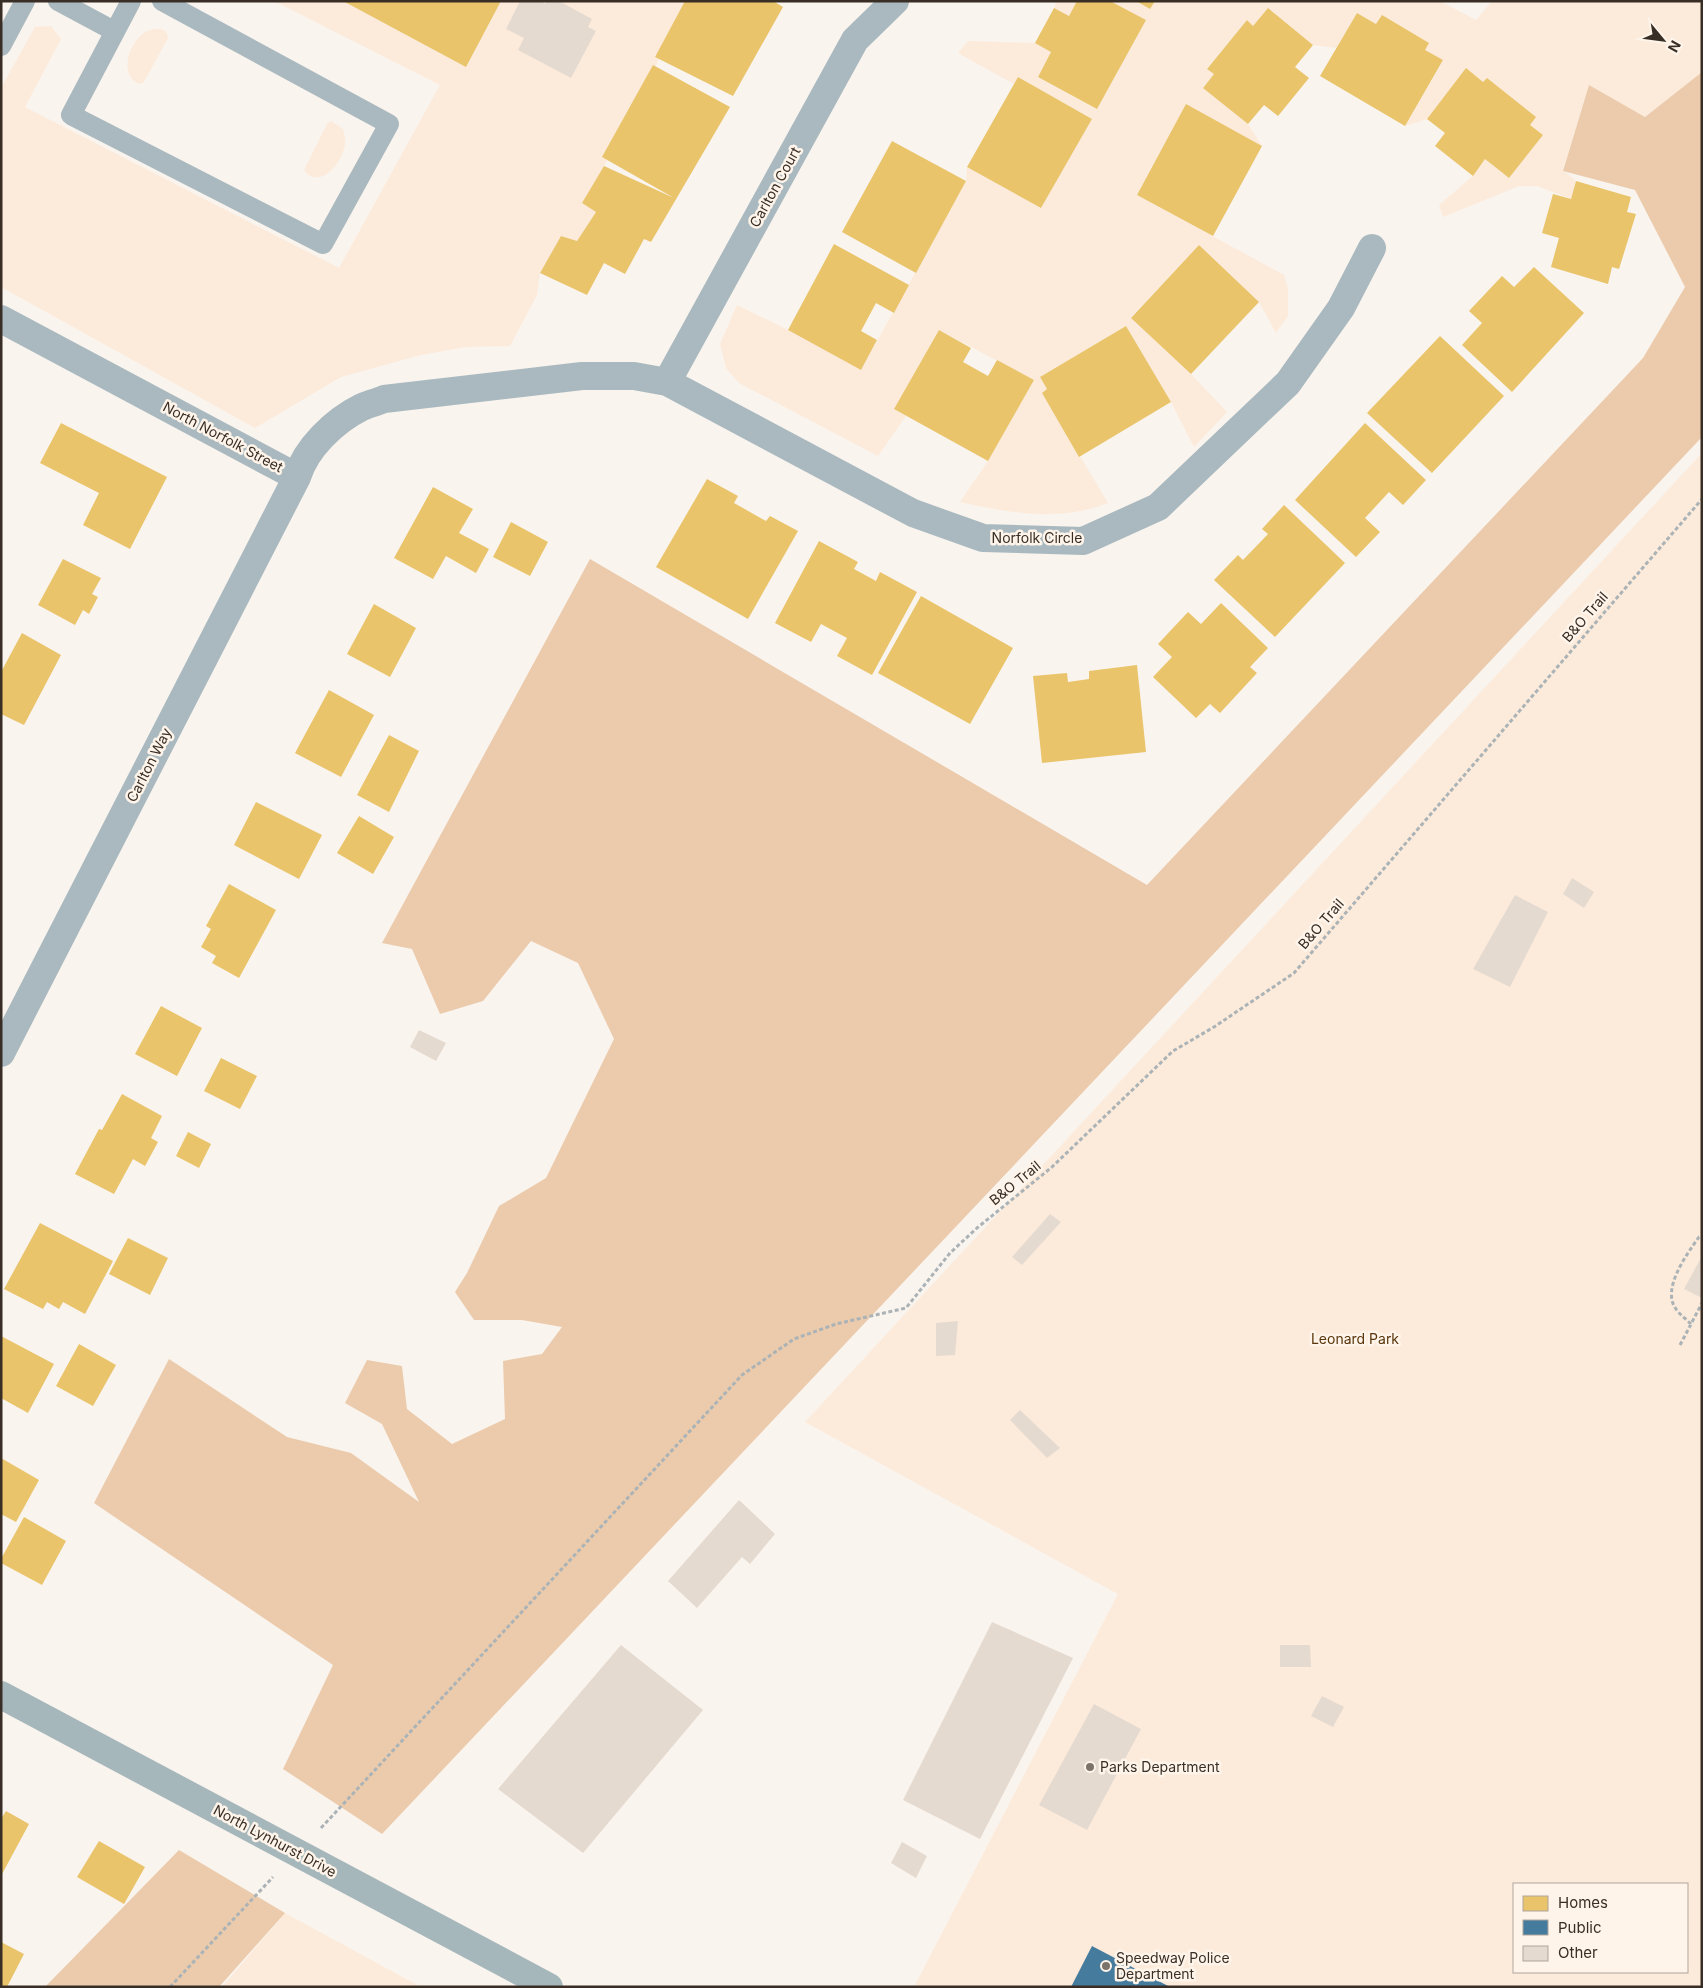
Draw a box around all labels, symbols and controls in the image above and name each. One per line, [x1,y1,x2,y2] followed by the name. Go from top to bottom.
[1638,15,1688,65] north arrow
[1665,38,1685,55] text: N
[746,143,804,230] street label: Carlton Court
[160,398,286,476] street label: North Norfolk Street
[992,529,1082,546] street label: Norfolk Circle
[1558,588,1611,645] street label: B&O Trail
[123,725,175,805] street label: Carlton Way
[1294,895,1347,952] street label: B&O Trail
[986,1157,1044,1208] street label: B&O Trail
[1311,1330,1399,1347] park label: Leonard Park
[1100,1758,1220,1775] place label: Parks Department
[1084,1761,1096,1773] marker: Parks Department
[211,1801,340,1880] street label: North Lynhurst Drive
[1513,1883,1688,1973] legend
[1558,1893,1608,1912] text: Homes
[1558,1918,1601,1937] text: Public
[1558,1943,1598,1962] text: Other
[1116,1949,1230,1982] place label: Speedway Police Department
[1100,1960,1112,1972] marker: Speedway Police Department

